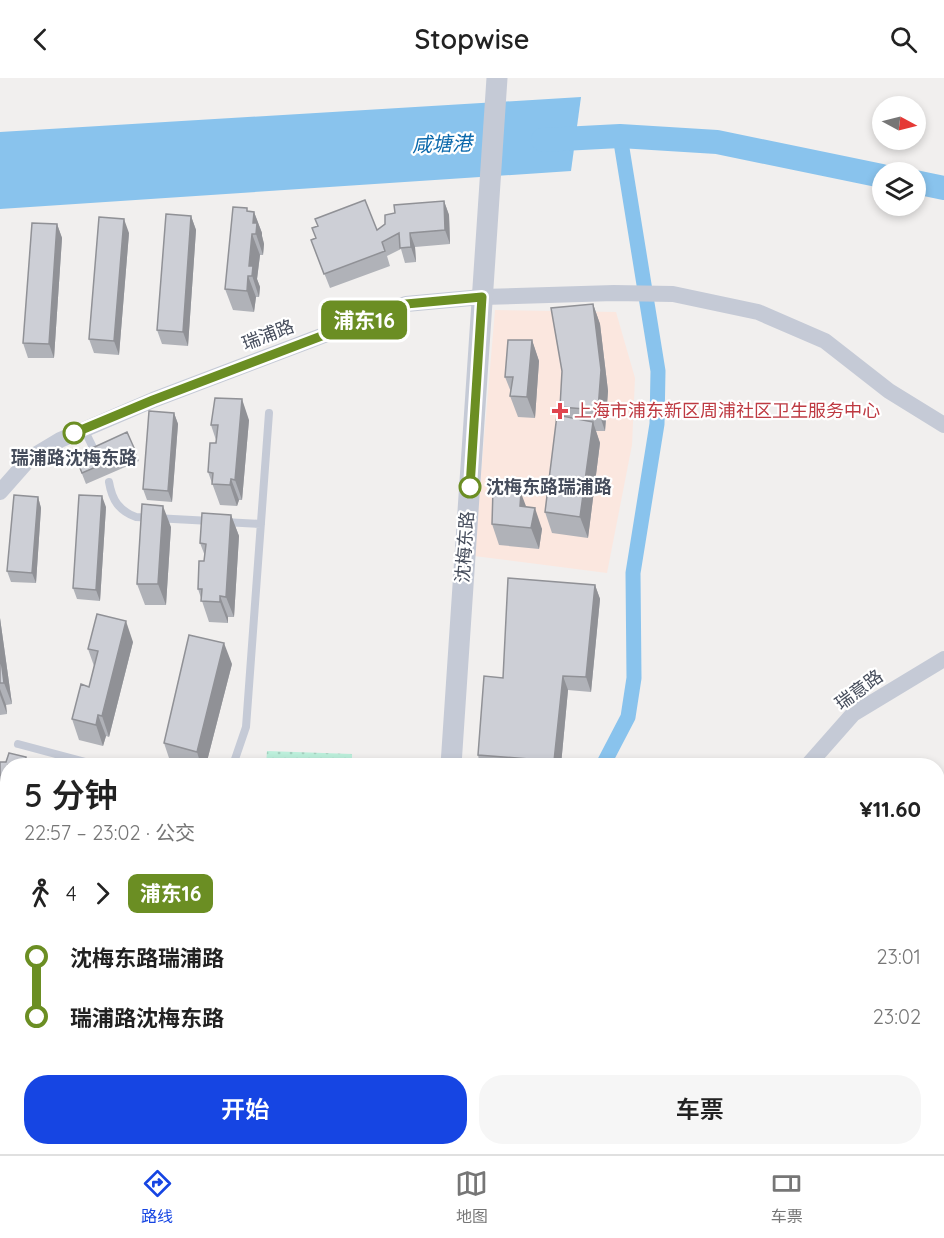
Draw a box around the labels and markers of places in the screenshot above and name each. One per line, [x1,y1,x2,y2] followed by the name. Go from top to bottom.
[574,399,880,422] place label: 上海市浦东新区周浦社区卫生服务中心
[551,402,569,420] marker: 上海市浦东新区周浦社区卫生服务中心
[63,422,85,444] marker: 瑞浦路沈梅东路
[11,446,137,469] place label: 瑞浦路沈梅东路
[486,475,612,498] place label: 沈梅东路瑞浦路
[459,476,481,498] marker: 沈梅东路瑞浦路

